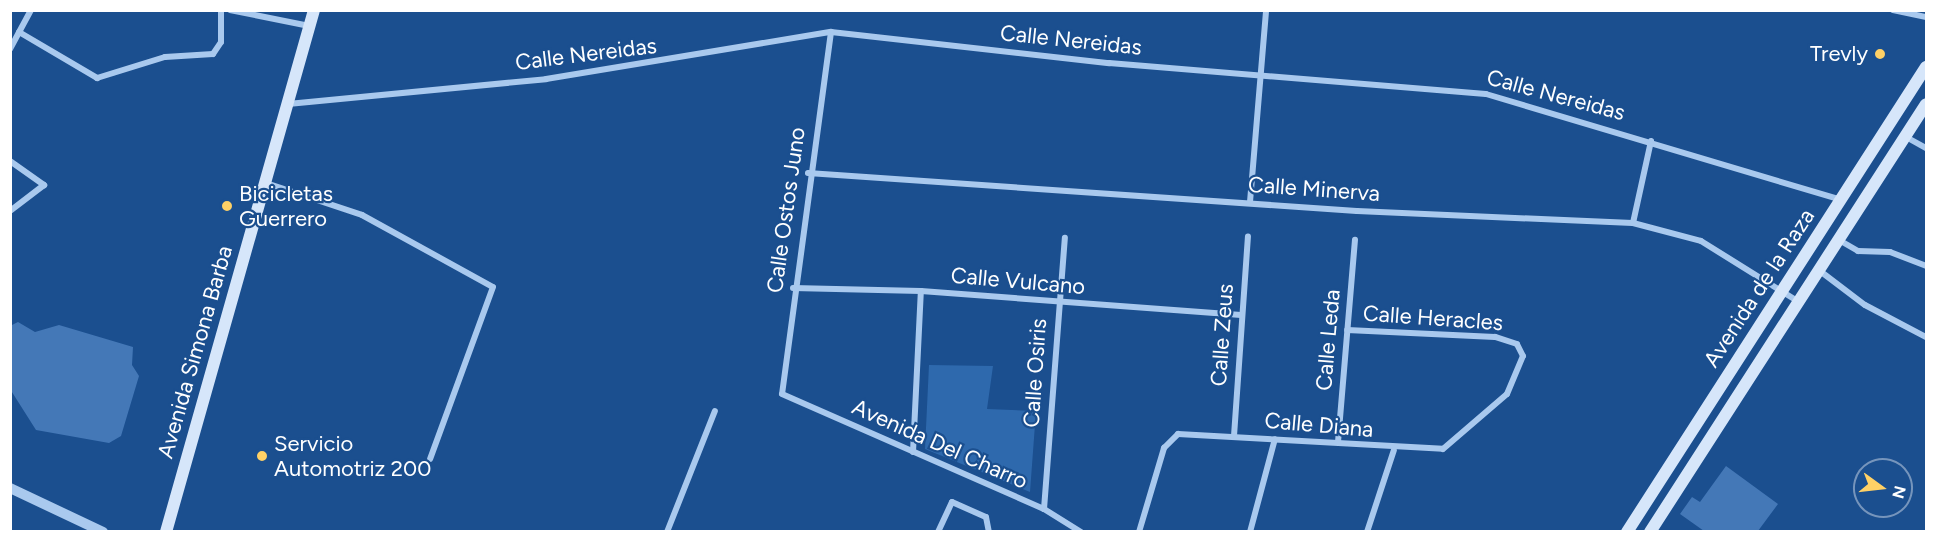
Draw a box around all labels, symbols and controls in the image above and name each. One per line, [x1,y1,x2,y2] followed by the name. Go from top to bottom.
[999,19,1143,61] street label: Calle Nereidas
[514,32,658,76] street label: Calle Nereidas
[1810,41,1868,67] place label: Trevly
[1873,47,1887,61] marker: Trevly
[1484,64,1628,126] street label: Calle Nereidas
[761,126,811,294] street label: Calle Ostos Juno
[1247,171,1381,207] street label: Calle Minerva
[239,180,333,231] place label: Bicicletas Guerrero
[220,199,234,213] marker: Bicicletas Guerrero
[1698,204,1820,372] street label: Avenida de la Raza
[152,243,238,461] street label: Avenida Simona Barba
[950,262,1086,300] street label: Calle Vulcano
[1205,283,1239,387] street label: Calle Zeus
[1310,288,1346,392] street label: Calle Leda
[1362,300,1504,336] street label: Calle Heracles
[1018,317,1052,429] street label: Calle Osiris
[848,393,1032,495] street label: Avenida Del Charro
[1263,407,1375,443] street label: Calle Diana
[274,430,431,482] place label: Servicio Automotriz 200
[255,449,269,463] marker: Servicio Automotriz 200
[1853,458,1913,518] north arrow
[1888,484,1910,501] text: N

